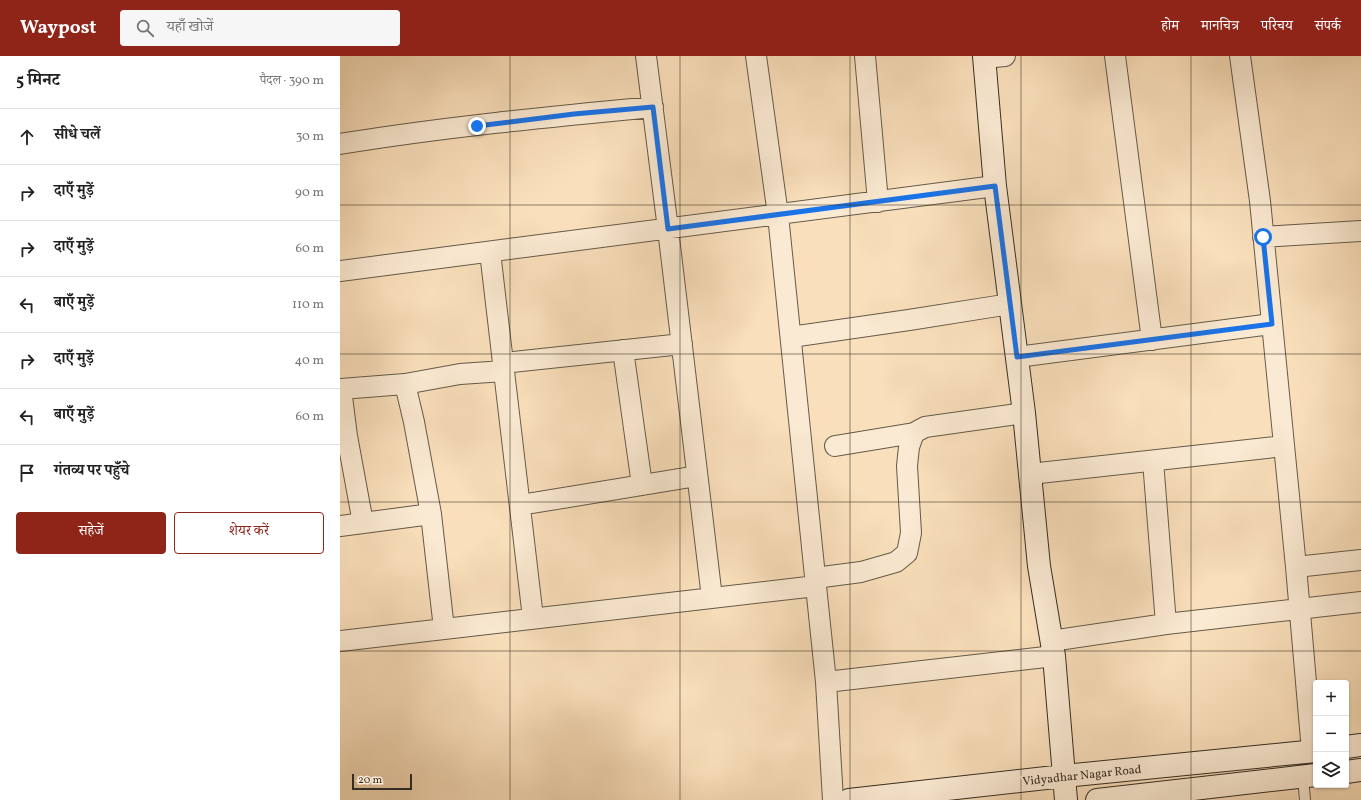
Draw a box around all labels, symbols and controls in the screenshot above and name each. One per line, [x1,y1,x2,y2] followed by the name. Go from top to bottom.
[120,10,400,46] search box
[20,15,96,41] text: Waypost
[134,17,156,39] icon: search
[166,17,213,38] text: यहाँ खोजें
[1161,17,1179,36] text: होम
[1201,17,1239,36] text: मानचित्र
[1261,17,1293,36] text: परिचय
[1315,17,1341,36] text: संपर्क
[16,69,60,92] text: 5 मिनट
[260,72,324,90] text: पैदल · 390 m
[468,117,486,135] route end
[54,125,101,146] text: सीधे चलें
[16,126,38,148] icon: ahead
[296,128,324,146] text: 30 m
[54,181,94,202] text: दाएँ मुड़ें
[16,182,38,204] icon: right
[295,184,324,202] text: 90 m
[1254,228,1272,246] route start
[54,237,94,258] text: दाएँ मुड़ें
[16,238,38,260] icon: right
[296,240,324,258] text: 60 m
[54,293,94,314] text: बाएँ मुड़ें
[16,294,38,316] icon: left
[292,296,324,314] text: 110 m
[54,349,94,370] text: दाएँ मुड़ें
[16,350,38,372] icon: right
[295,352,324,370] text: 40 m
[54,405,94,426] text: बाएँ मुड़ें
[16,406,38,428] icon: left
[296,408,324,426] text: 60 m
[54,461,129,482] text: गंतव्य पर पहुँचे
[16,462,38,484] icon: arrive
[16,512,166,554] button: सहेजें
[174,512,324,554] button: शेयर करें
[1313,680,1349,788] map controls
[1313,680,1349,716] button: +
[1313,716,1349,752] button: −
[1313,752,1349,788] button: layers
[1022,762,1142,790] street label: Vidyadhar Nagar Road
[352,772,412,791] scale bar
[358,773,382,788] text: 20 m

